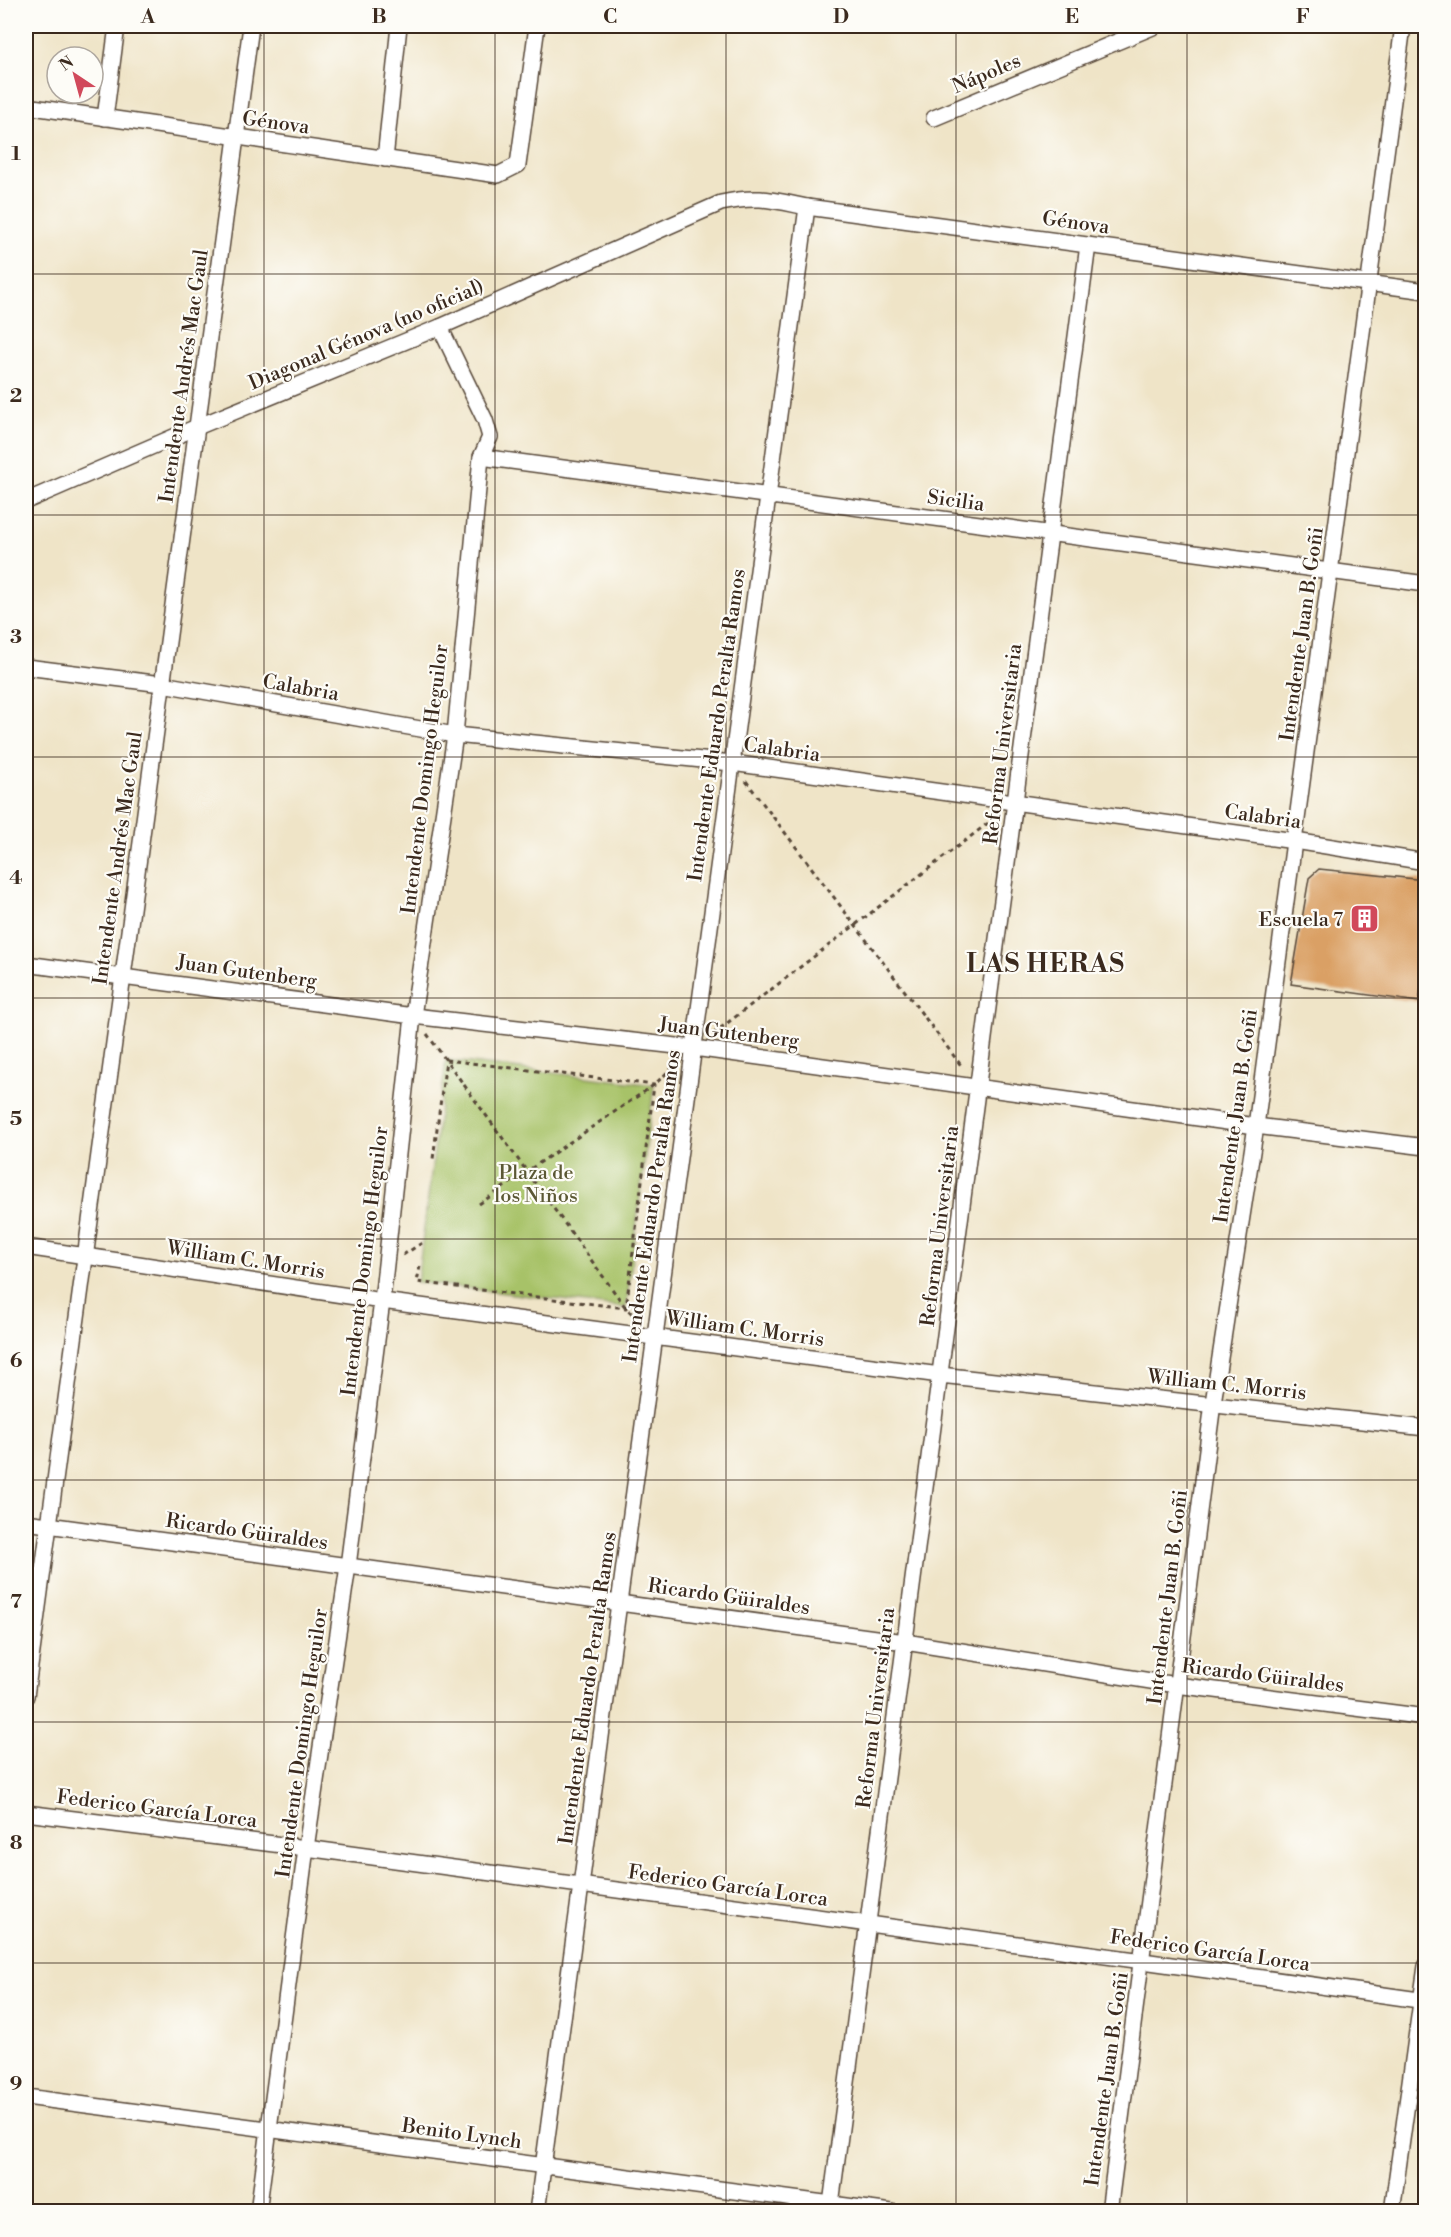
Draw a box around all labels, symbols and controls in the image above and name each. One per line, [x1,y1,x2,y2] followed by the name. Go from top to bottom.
[140,5,156,30] text: A
[371,5,387,30] text: B
[603,5,617,30] text: C
[833,5,849,30] text: D
[1065,5,1079,30] text: E
[1296,5,1310,30] text: F
[45,45,105,105] north arrow
[948,49,1025,100] street label: Nápoles
[56,52,78,75] text: N
[241,106,312,141] street label: Génova
[11,142,21,167] text: 1
[1041,206,1112,241] street label: Génova
[154,248,215,505] street label: Intendente Andrés Mac Gaul
[245,274,488,396] street label: Diagonal Génova (no oficial)
[10,384,22,409] text: 2
[926,485,987,518] street label: Sicilia
[1275,525,1330,743] street label: Intendente Juan B. Goñi
[683,567,752,883] street label: Intendente Eduardo Peralta Ramos
[10,625,22,650] text: 3
[979,641,1028,846] street label: Reforma Universitaria
[397,642,455,916] street label: Intendente Domingo Heguilor
[261,669,342,708] street label: Calabria
[88,730,149,987] street label: Intendente Andrés Mac Gaul
[742,733,823,768] street label: Calabria
[1223,800,1304,835] street label: Calabria
[9,866,23,891] text: 4
[1348,903,1380,935] building icon: Escuela 7
[1259,908,1343,933] place label: Escuela 7
[966,948,1126,980] district label: LAS HERAS
[174,950,319,995] street label: Juan Gutenberg
[1209,1007,1264,1225] street label: Intendente Juan B. Goñi
[656,1012,801,1055] street label: Juan Gutenberg
[618,1048,687,1364] street label: Intendente Eduardo Peralta Ramos
[10,1107,22,1132] text: 5
[916,1123,965,1328] street label: Reforma Universitaria
[337,1124,395,1398] street label: Intendente Domingo Heguilor
[494,1161,578,1209] park label: Plaza de los Niños
[164,1235,327,1285] street label: William C. Morris
[663,1306,826,1353] street label: William C. Morris
[10,1349,23,1374] text: 6
[1145,1365,1308,1406] street label: William C. Morris
[1143,1488,1194,1706] street label: Intendente Juan B. Goñi
[164,1509,329,1556] street label: Ricardo Güiraldes
[554,1530,623,1846] street label: Intendente Eduardo Peralta Ramos
[646,1574,811,1621] street label: Ricardo Güiraldes
[10,1590,22,1615] text: 7
[852,1605,901,1810] street label: Reforma Universitaria
[271,1607,334,1880] street label: Intendente Domingo Heguilor
[1180,1654,1345,1699] street label: Ricardo Güiraldes
[55,1785,259,1834] street label: Federico García Lorca
[10,1831,23,1856] text: 8
[626,1860,830,1913] street label: Federico García Lorca
[1108,1925,1312,1978] street label: Federico García Lorca
[1080,1970,1135,2188] street label: Intendente Juan B. Goñi
[10,2072,22,2097] text: 9
[399,2114,523,2155] street label: Benito Lynch

